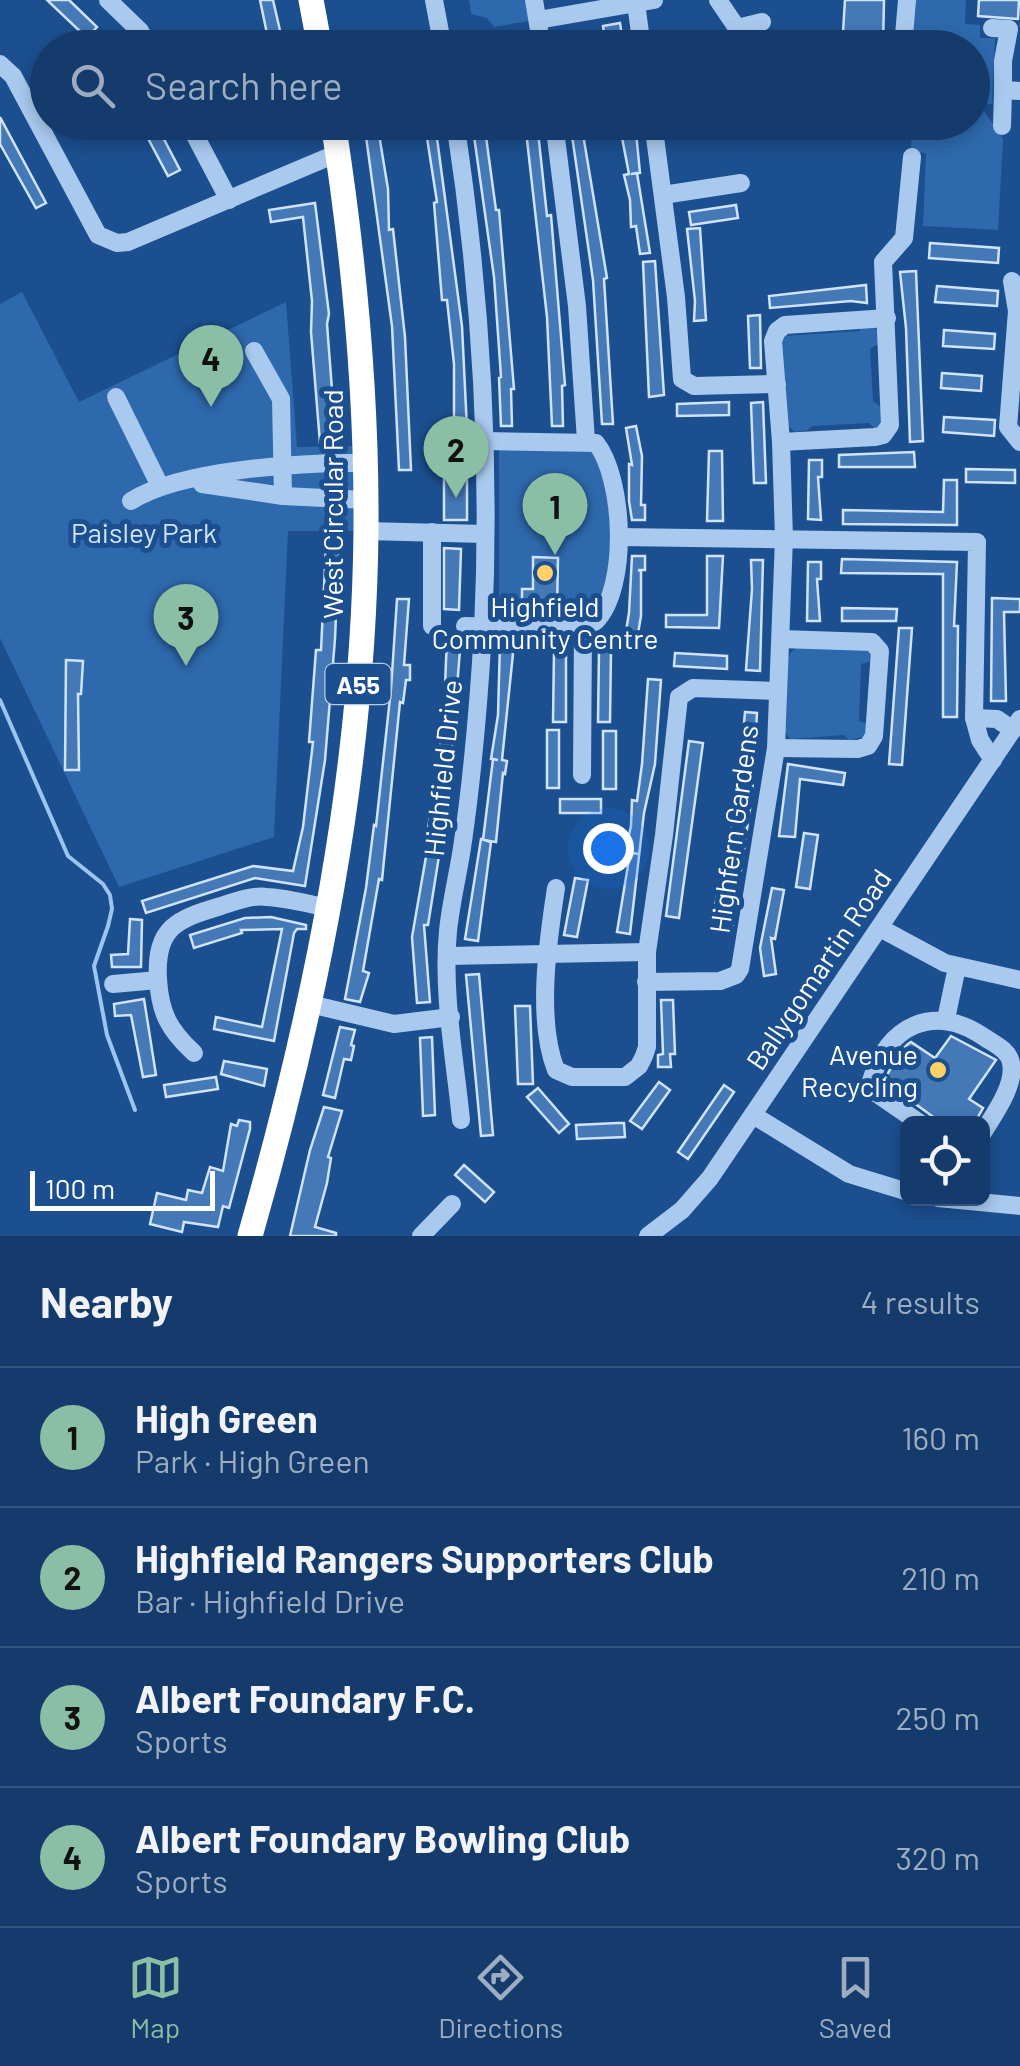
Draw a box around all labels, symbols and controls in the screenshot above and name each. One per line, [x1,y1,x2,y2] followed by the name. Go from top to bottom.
[30,30,990,140] search box
[65,58,120,113] icon: search
[145,62,343,108] text: Search here
[178,324,244,407] pin: 4
[315,389,349,619] street label: West Circular Road
[424,416,488,498] pin: 2
[522,472,588,555] pin: 1
[71,515,217,549] park label: Paisley Park
[534,562,556,584] marker: Highfield Community Centre
[154,584,218,666] pin: 3
[432,589,658,655] place label: Highfield Community Centre
[326,664,390,704] road number: A55
[416,678,468,858] street label: Highfield Drive
[702,723,764,935] street label: Highfern Gardens
[583,823,634,874] your location
[738,862,898,1076] street label: Ballygomartin Road
[801,1037,918,1103] place label: Avenue Recycling
[927,1059,949,1081] marker: Avenue Recycling
[900,1116,990,1206] map controls
[900,1116,990,1206] button: locate
[30,1166,215,1210] scale bar
[45,1171,115,1205] text: 100 m
[40,1276,173,1326] text: Nearby
[861,1282,980,1320] text: 4 results
[135,1395,318,1441] text: High Green
[67,1418,78,1456] text: 1
[901,1418,980,1456] text: 160 m
[135,1441,370,1479] text: Park · High Green
[135,1535,714,1581] text: Highfield Rangers Supporters Club
[64,1558,81,1596] text: 2
[901,1558,980,1596] text: 210 m
[135,1581,405,1619] text: Bar · Highfield Drive
[135,1675,475,1721] text: Albert Foundary F.C.
[64,1698,81,1736] text: 3
[895,1698,980,1736] text: 250 m
[135,1721,228,1759] text: Sports
[135,1815,630,1861] text: Albert Foundary Bowling Club
[63,1838,82,1876] text: 4
[895,1838,980,1876] text: 320 m
[135,1861,228,1899] text: Sports
[128,1950,183,2044] tab: Map
[438,1950,563,2044] tab: Directions
[819,1950,892,2044] tab: Saved

